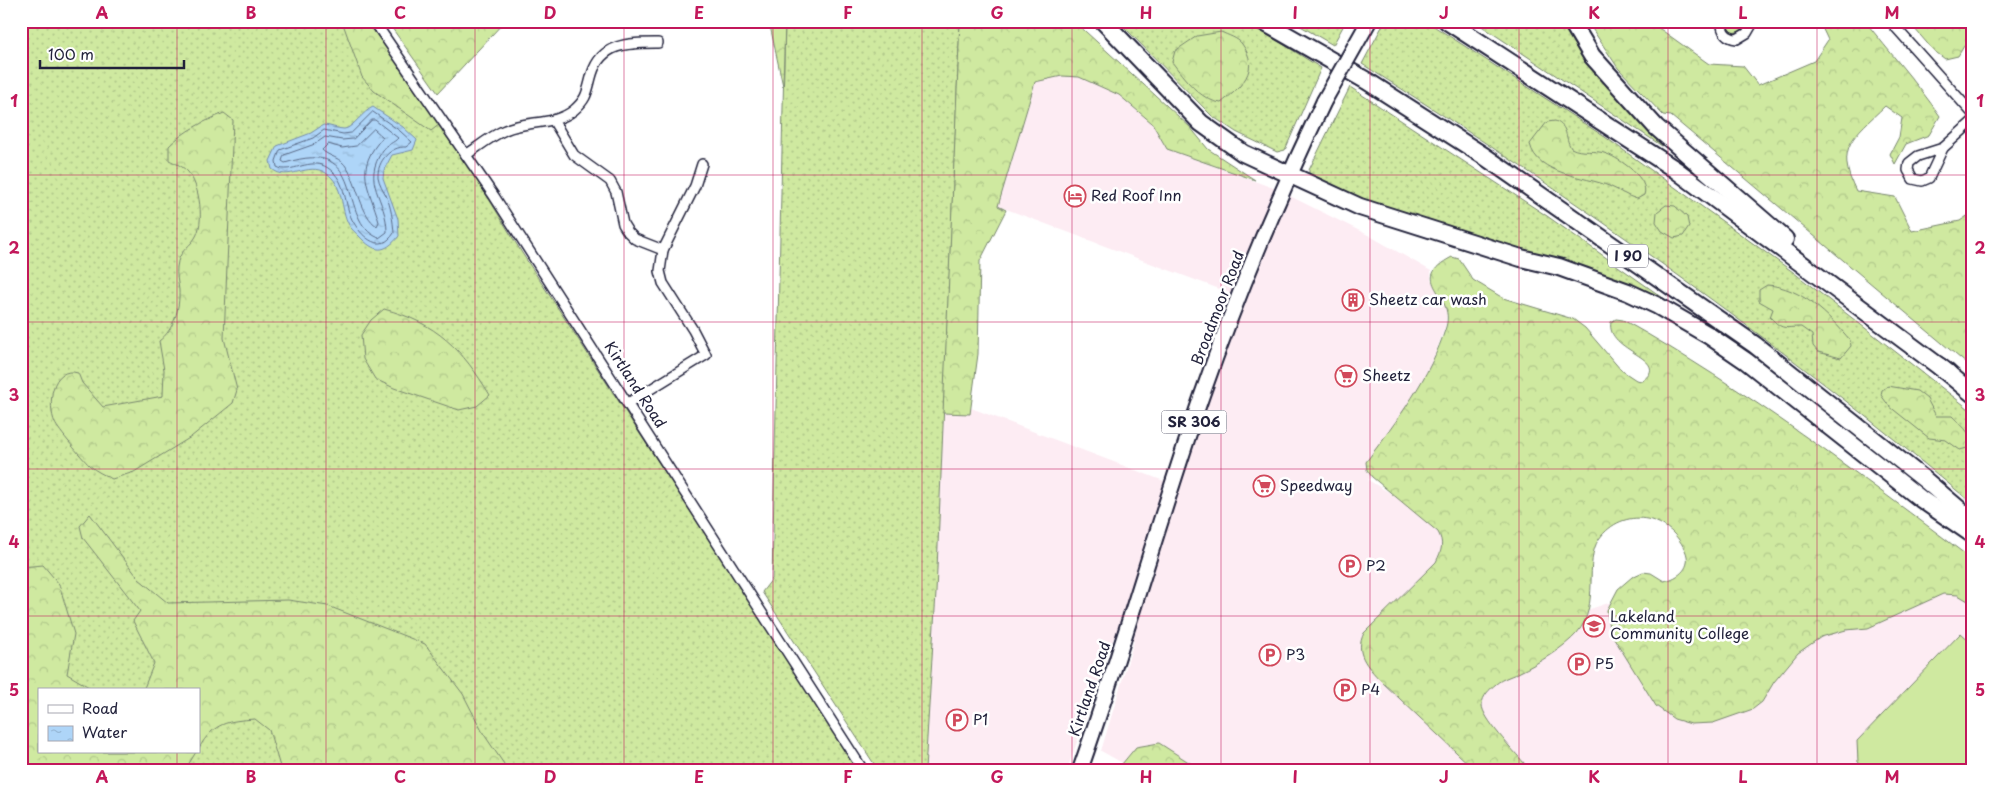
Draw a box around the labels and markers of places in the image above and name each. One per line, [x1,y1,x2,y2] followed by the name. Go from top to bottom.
[1091,183,1181,206] place label: Red Roof Inn
[1063,184,1087,208] hotel icon: Red Roof Inn
[1369,287,1487,310] place label: Sheetz car wash
[1341,288,1365,312] building icon: Sheetz car wash
[1362,363,1410,386] place label: Sheetz
[1334,364,1358,388] supermarket icon: Sheetz
[1280,473,1352,496] place label: Speedway
[1252,474,1276,498] supermarket icon: Speedway
[1366,553,1386,576] place label: P2
[1338,554,1362,578] parking icon: P2
[1610,604,1749,644] place label: Lakeland Community College
[1582,614,1606,638] school or university icon: Lakeland Community College
[1286,642,1305,665] place label: P3
[1258,643,1282,667] parking icon: P3
[1595,651,1614,674] place label: P5
[1567,652,1591,676] parking icon: P5
[1361,677,1380,700] place label: P4
[1333,678,1357,702] parking icon: P4
[973,707,988,730] place label: P1
[945,708,969,732] parking icon: P1

